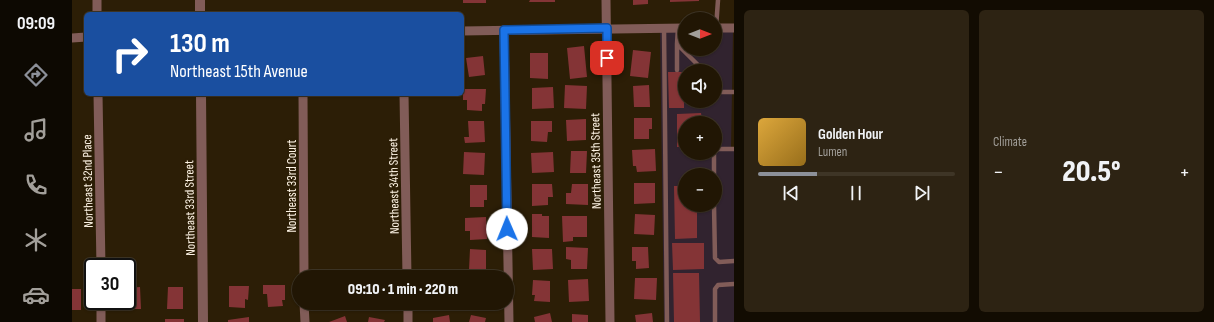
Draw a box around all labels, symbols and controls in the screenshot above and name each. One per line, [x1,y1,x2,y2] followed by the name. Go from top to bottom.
[678,12,722,56] north arrow
[678,12,722,212] map controls
[17,13,55,34] text: 09:09
[170,27,230,60] text: 130 m
[104,28,156,80] icon: right
[590,41,624,75] pin
[596,47,618,69] icon: arrive
[22,61,50,89] icon: directions
[170,61,308,82] text: Northeast 15th Avenue
[678,64,722,108] button: sound
[587,113,605,209] street label: Northeast 35th Street
[22,116,50,144] icon: music
[678,116,722,160] button: +
[818,125,883,144] text: Golden Hour
[79,134,97,228] street label: Northeast 32nd Place
[993,134,1027,150] text: Climate
[385,138,403,234] street label: Northeast 34th Street
[284,139,300,233] street label: Northeast 33rd Court
[818,144,847,160] text: Lumen
[1062,154,1121,190] text: 20.5°
[993,159,1004,186] text: −
[1179,159,1190,186] text: +
[181,160,199,256] street label: Northeast 33rd Street
[678,168,722,212] button: −
[22,171,50,199] icon: phone
[780,182,802,204] icon: previous
[845,182,867,204] icon: pause
[911,182,933,204] icon: next
[486,208,528,250] position arrow
[22,226,50,254] icon: climate
[84,258,136,310] speed limit sign: 30
[348,280,458,299] text: 09:10 · 1 min · 220 m
[22,281,50,309] icon: car

